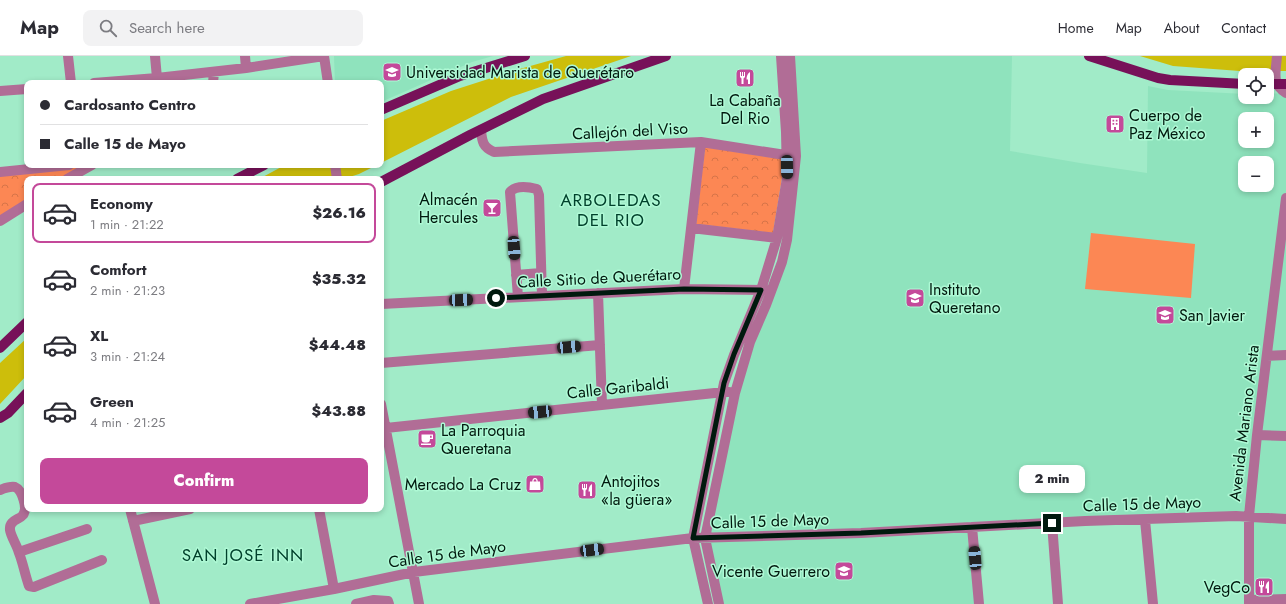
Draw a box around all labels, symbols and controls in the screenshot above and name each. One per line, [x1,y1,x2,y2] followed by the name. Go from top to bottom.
[83,10,363,46] search box
[20,14,59,41] text: Map
[97,17,119,39] icon: search
[129,17,205,39] text: Search here
[1058,18,1094,38] text: Home
[1116,18,1142,38] text: Map
[1164,18,1199,38] text: About
[1221,18,1266,38] text: Contact
[381,61,403,83] school or university icon: Universidad Marista de Querétaro
[406,61,634,84] place label: Universidad Marista de Querétaro
[734,67,756,89] restaurant icon: La Cabaña Del Rio
[1238,68,1274,192] map controls
[1238,68,1274,104] button: locate
[709,89,781,130] place label: La Cabaña Del Rio
[64,94,196,116] text: Cardosanto Centro
[1129,104,1206,145] place label: Cuerpo de Paz México
[1238,112,1274,148] button: +
[1104,113,1126,135] building icon: Cuerpo de Paz México
[572,116,689,146] street label: Callejón del Viso
[64,133,186,155] text: Calle 15 de Mayo
[781,155,793,179] car
[1238,156,1274,192] button: −
[419,188,478,229] place label: Almacén Hercules
[560,188,662,232] district label: ARBOLEDAS DEL RIO
[90,193,153,215] text: Economy
[42,195,78,231] icon: car
[481,197,503,219] bar icon: Almacén Hercules
[313,202,366,224] text: $26.16
[90,215,164,234] text: 1 min · 21:22
[507,236,521,260] car
[90,259,147,281] text: Comfort
[42,261,78,297] icon: car
[517,262,682,294] street label: Calle Sitio de Querétaro
[312,268,366,290] text: $35.32
[929,278,1001,319] place label: Instituto Queretano
[90,281,165,300] text: 2 min · 21:23
[904,287,926,309] school or university icon: Instituto Queretano
[487,289,505,307] route start
[449,294,473,306] car
[1154,304,1176,326] school or university icon: San Javier
[1179,304,1246,327] place label: San Javier
[90,325,108,347] text: XL
[42,327,78,363] icon: car
[309,334,366,356] text: $44.48
[557,340,581,354] car
[1223,344,1265,502] street label: Avenida Mariano Arista
[90,347,165,366] text: 3 min · 21:24
[566,371,670,405] street label: Calle Garibaldi
[90,391,134,413] text: Green
[42,393,78,429] icon: car
[312,400,366,422] text: $43.88
[527,405,553,419] car
[90,413,165,432] text: 4 min · 21:25
[441,419,526,460] place label: La Parroquia Queretana
[416,428,438,450] cafe icon: La Parroquia Queretana
[40,458,368,504] button: Confirm
[1019,465,1085,493] callout: 2 min
[1035,469,1069,488] text: 2 min
[601,470,672,511] place label: Antojitos «la güera»
[405,473,522,496] place label: Mercado La Cruz
[524,473,546,495] shop icon: Mercado La Cruz
[576,479,598,501] restaurant icon: Antojitos «la güera»
[1082,490,1202,518] street label: Calle 15 de Mayo
[710,507,830,535] street label: Calle 15 de Mayo
[1043,514,1061,532] route end
[387,534,507,574] street label: Calle 15 de Mayo
[182,543,304,567] district label: SAN JOSÉ INN
[579,543,605,557] car
[968,546,982,570] car
[712,560,830,583] place label: Vicente Guerrero
[833,560,855,582] school or university icon: Vicente Guerrero
[1204,576,1250,599] place label: VegCo
[1253,576,1275,598] restaurant icon: VegCo

